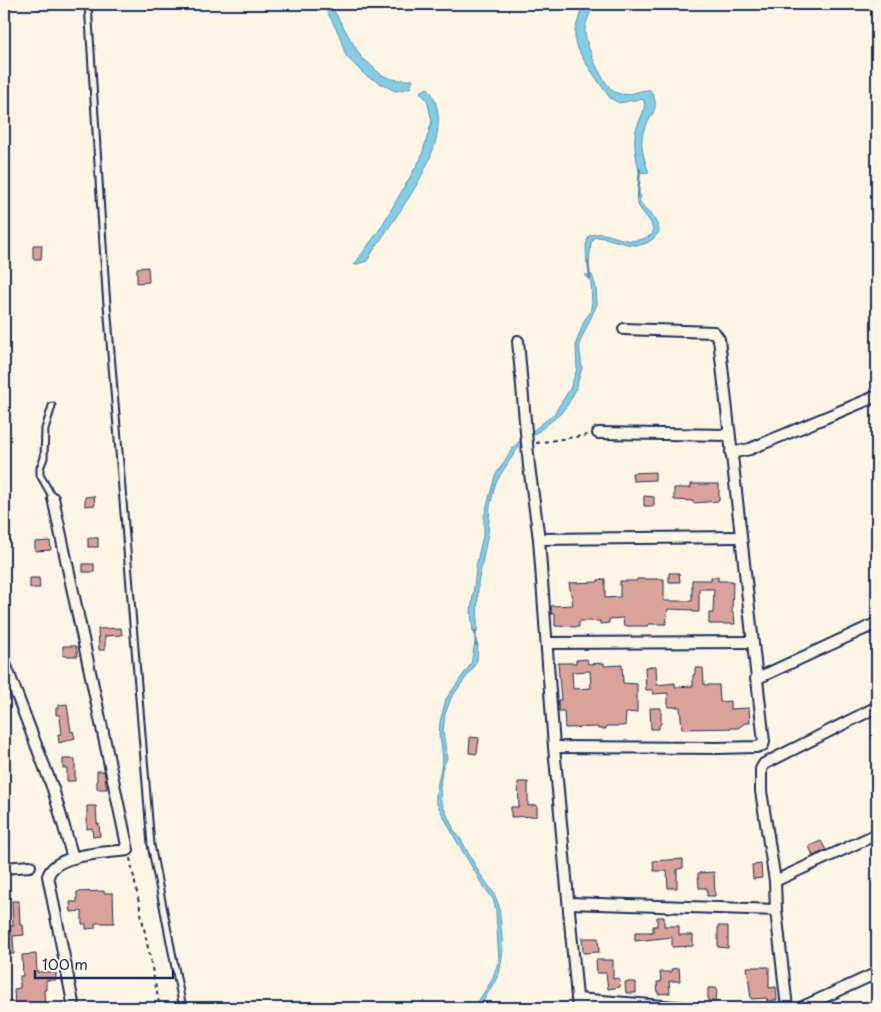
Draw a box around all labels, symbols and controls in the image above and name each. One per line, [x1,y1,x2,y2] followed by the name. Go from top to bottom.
[35,947,172,979] scale bar
[42,952,88,975] text: 100 m

